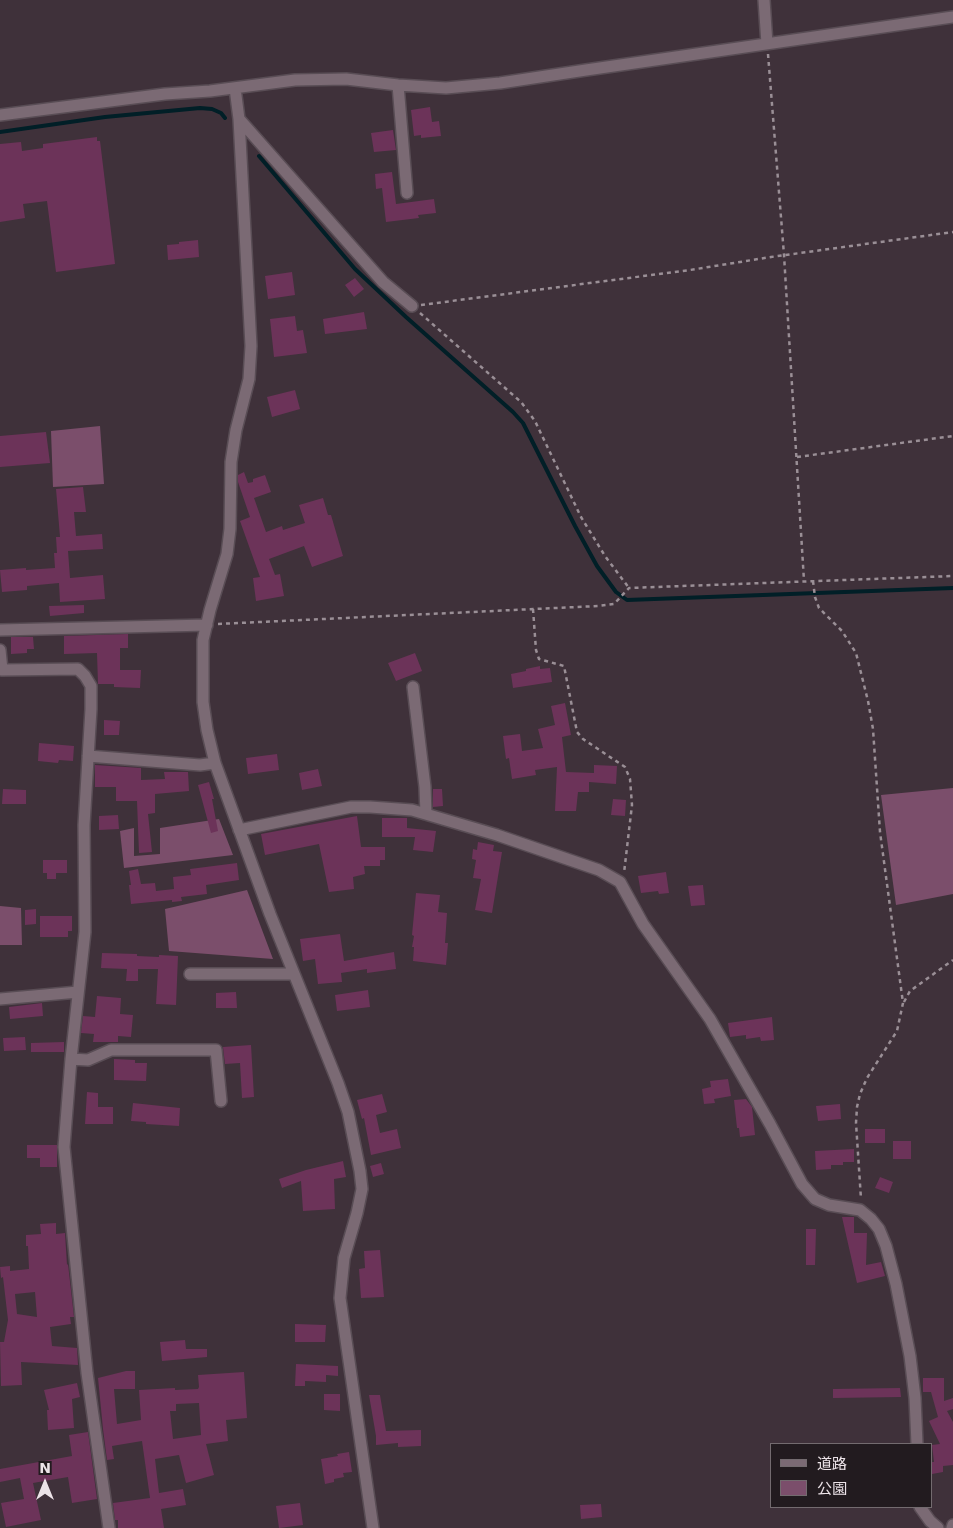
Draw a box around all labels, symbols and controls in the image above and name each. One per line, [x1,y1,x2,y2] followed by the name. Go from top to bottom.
[770,1443,933,1508] legend
[817,1455,847,1473] text: 道路
[20,1458,70,1508] north arrow
[39,1460,51,1476] text: N
[817,1480,847,1498] text: 公園

